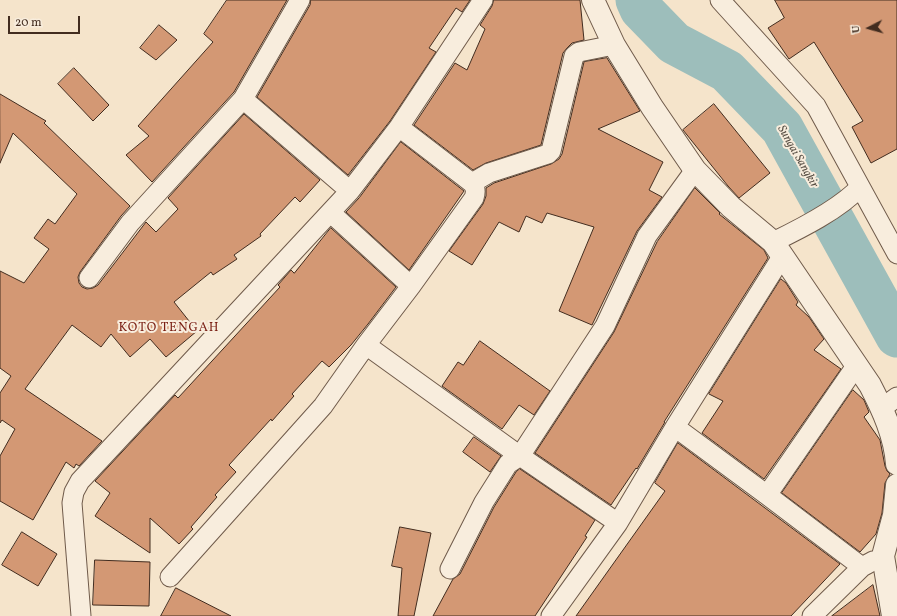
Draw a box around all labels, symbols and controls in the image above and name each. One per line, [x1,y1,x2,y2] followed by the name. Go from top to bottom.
[10,8,82,34] scale bar
[849,8,889,48] north arrow
[15,15,42,31] text: 20 m
[849,25,864,34] text: U
[773,123,821,191] water label: Sungai Sangkir
[118,321,220,337] district label: KOTO TENGAH

